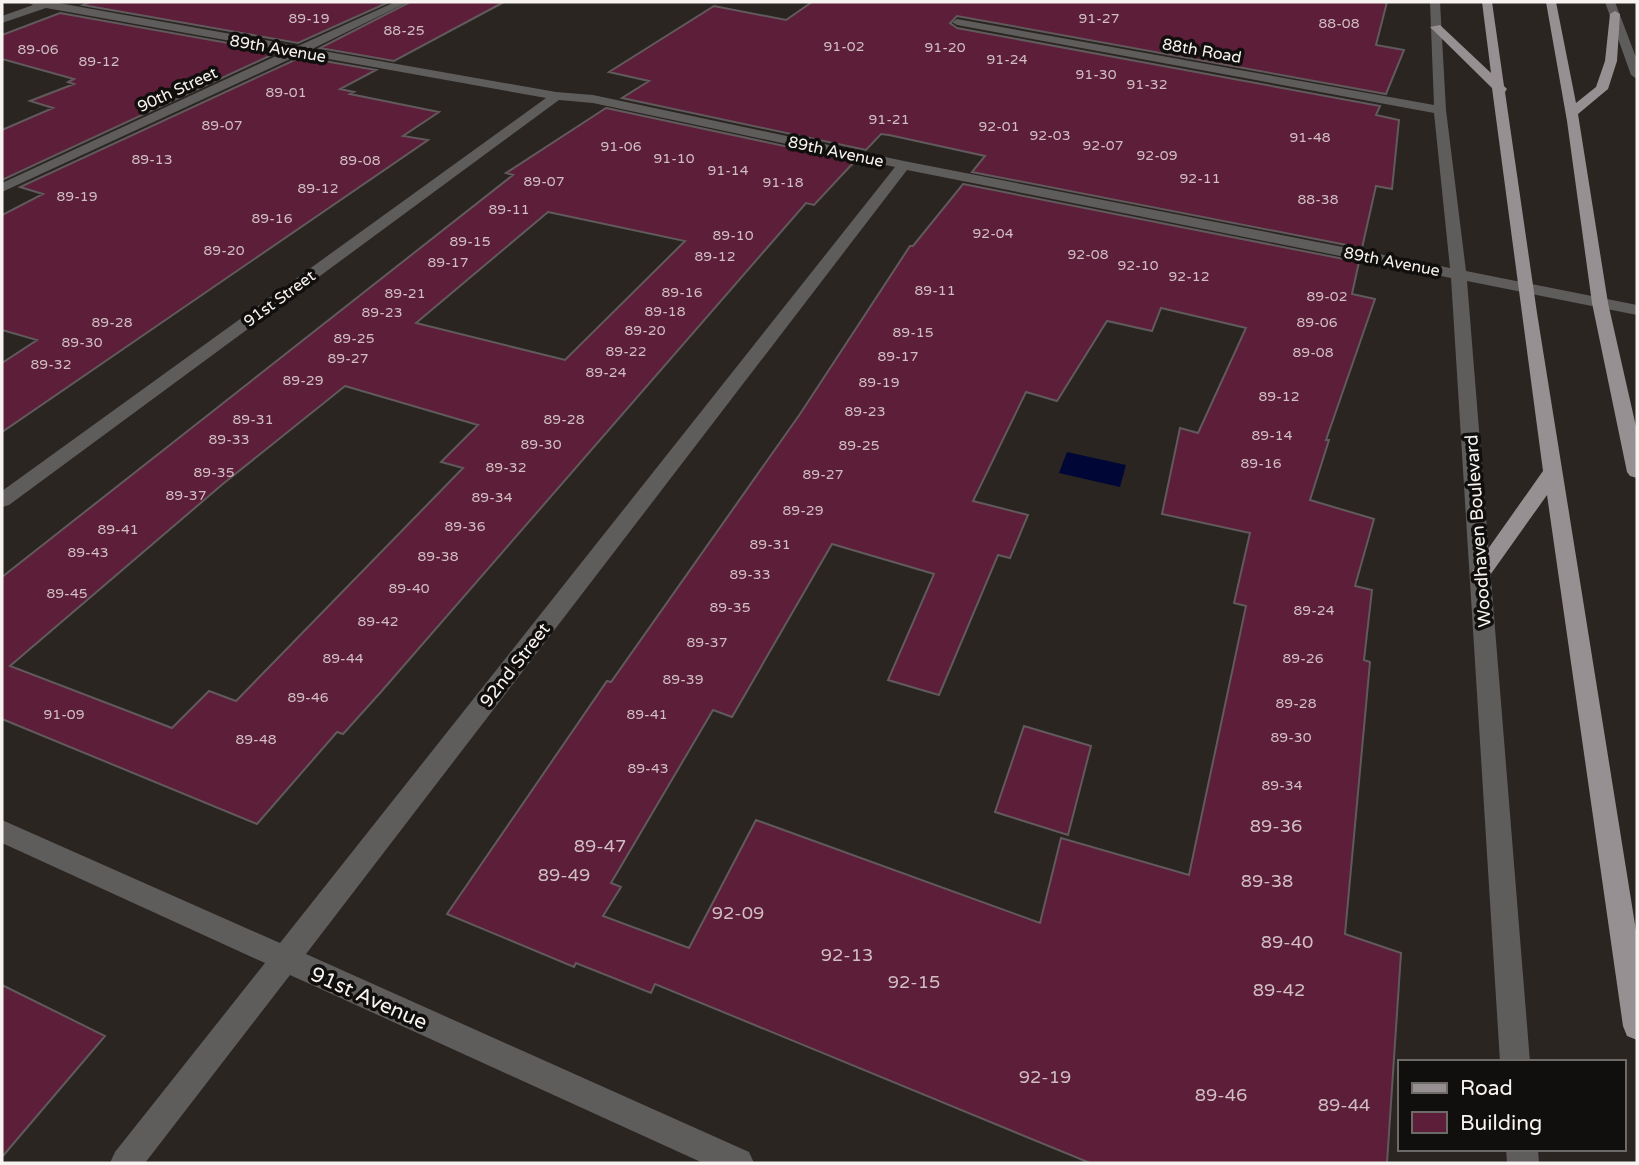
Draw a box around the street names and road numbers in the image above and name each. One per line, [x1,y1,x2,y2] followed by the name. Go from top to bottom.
[228,31,328,67] street label: 89th Avenue
[1161,34,1243,68] street label: 88th Road
[134,63,221,117] street label: 90th Street
[786,132,886,172] street label: 89th Avenue
[1342,243,1442,281] street label: 89th Avenue
[240,266,319,332] street label: 91st Street
[1460,434,1496,628] street label: Woodhaven Boulevard
[475,618,555,712] street label: 92nd Street
[307,962,431,1035] street label: 91st Avenue

